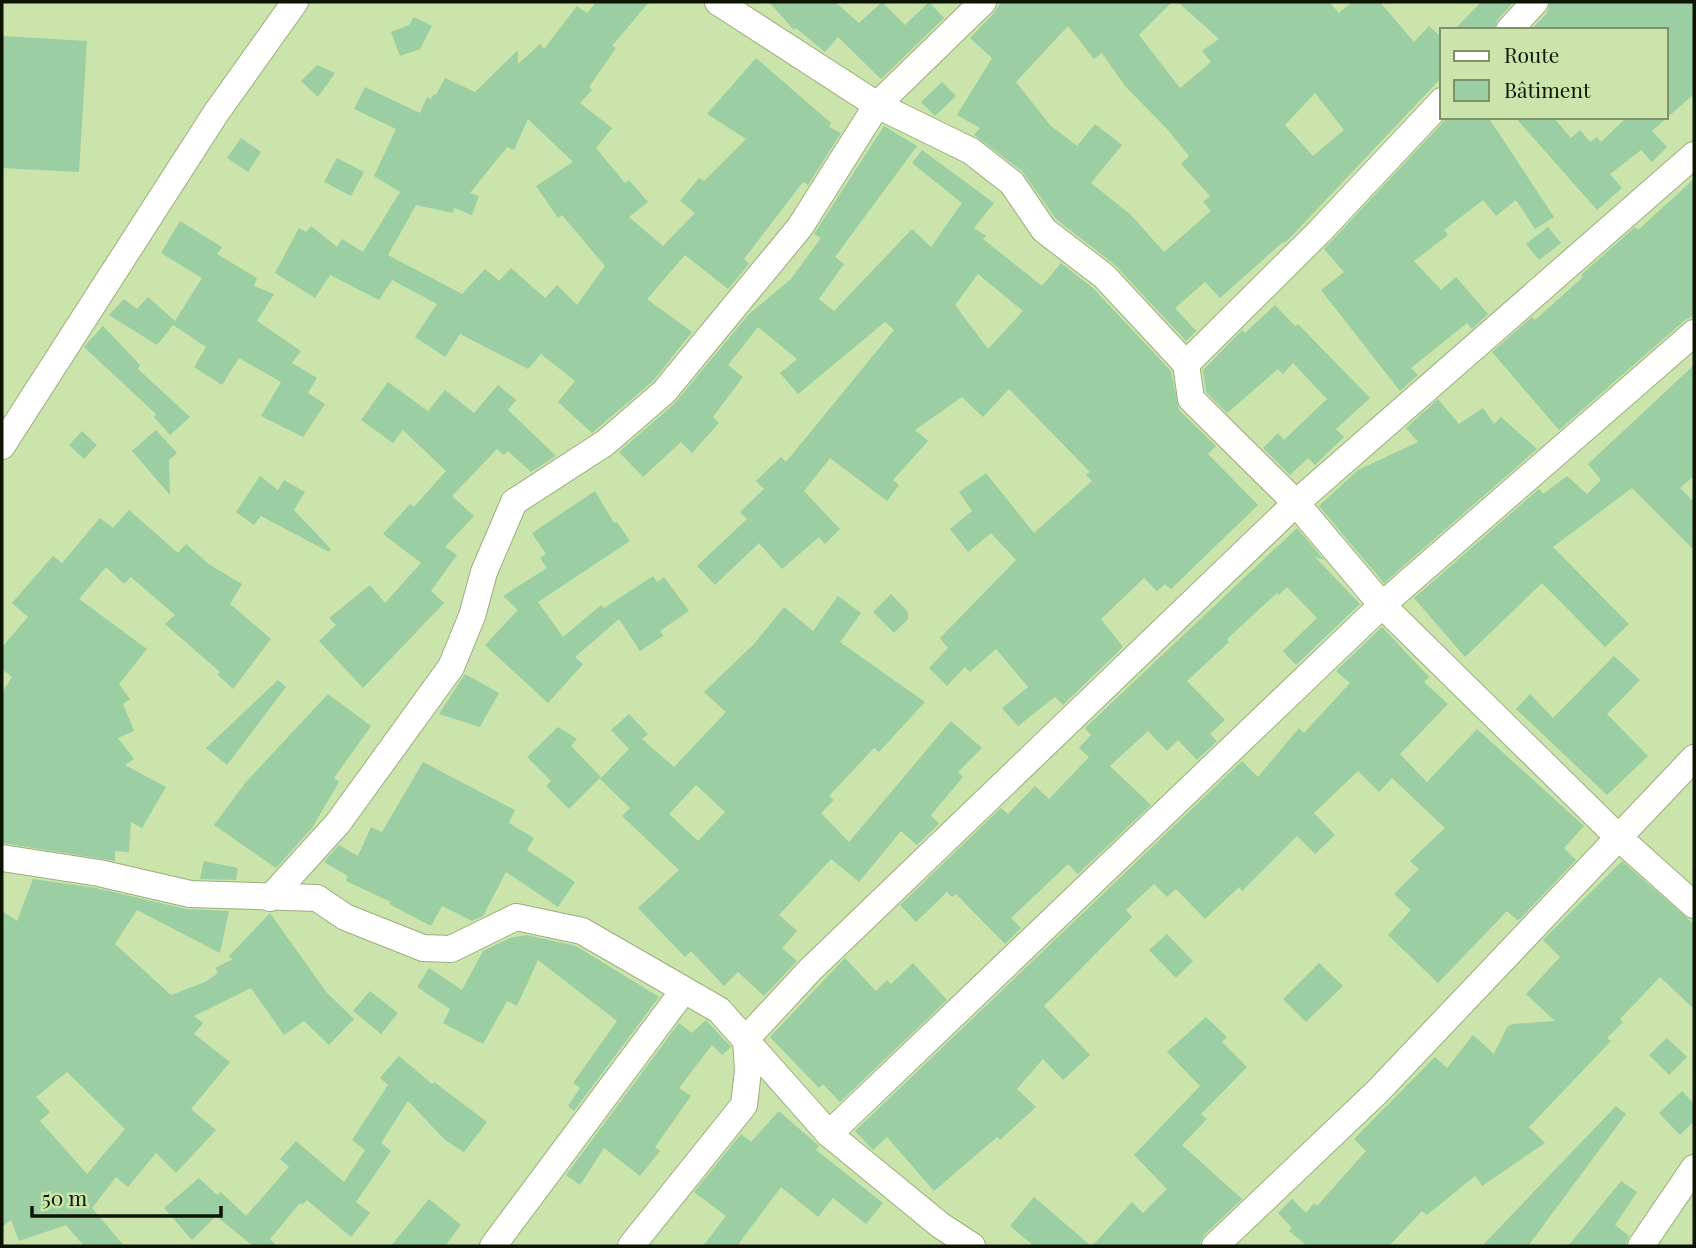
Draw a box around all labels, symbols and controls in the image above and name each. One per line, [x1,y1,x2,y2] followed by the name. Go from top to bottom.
[1440,28,1668,119] legend
[1504,40,1559,68] text: Route
[1504,75,1591,103] text: Bâtiment
[32,1174,220,1218] scale bar
[42,1183,88,1211] text: 50 m

